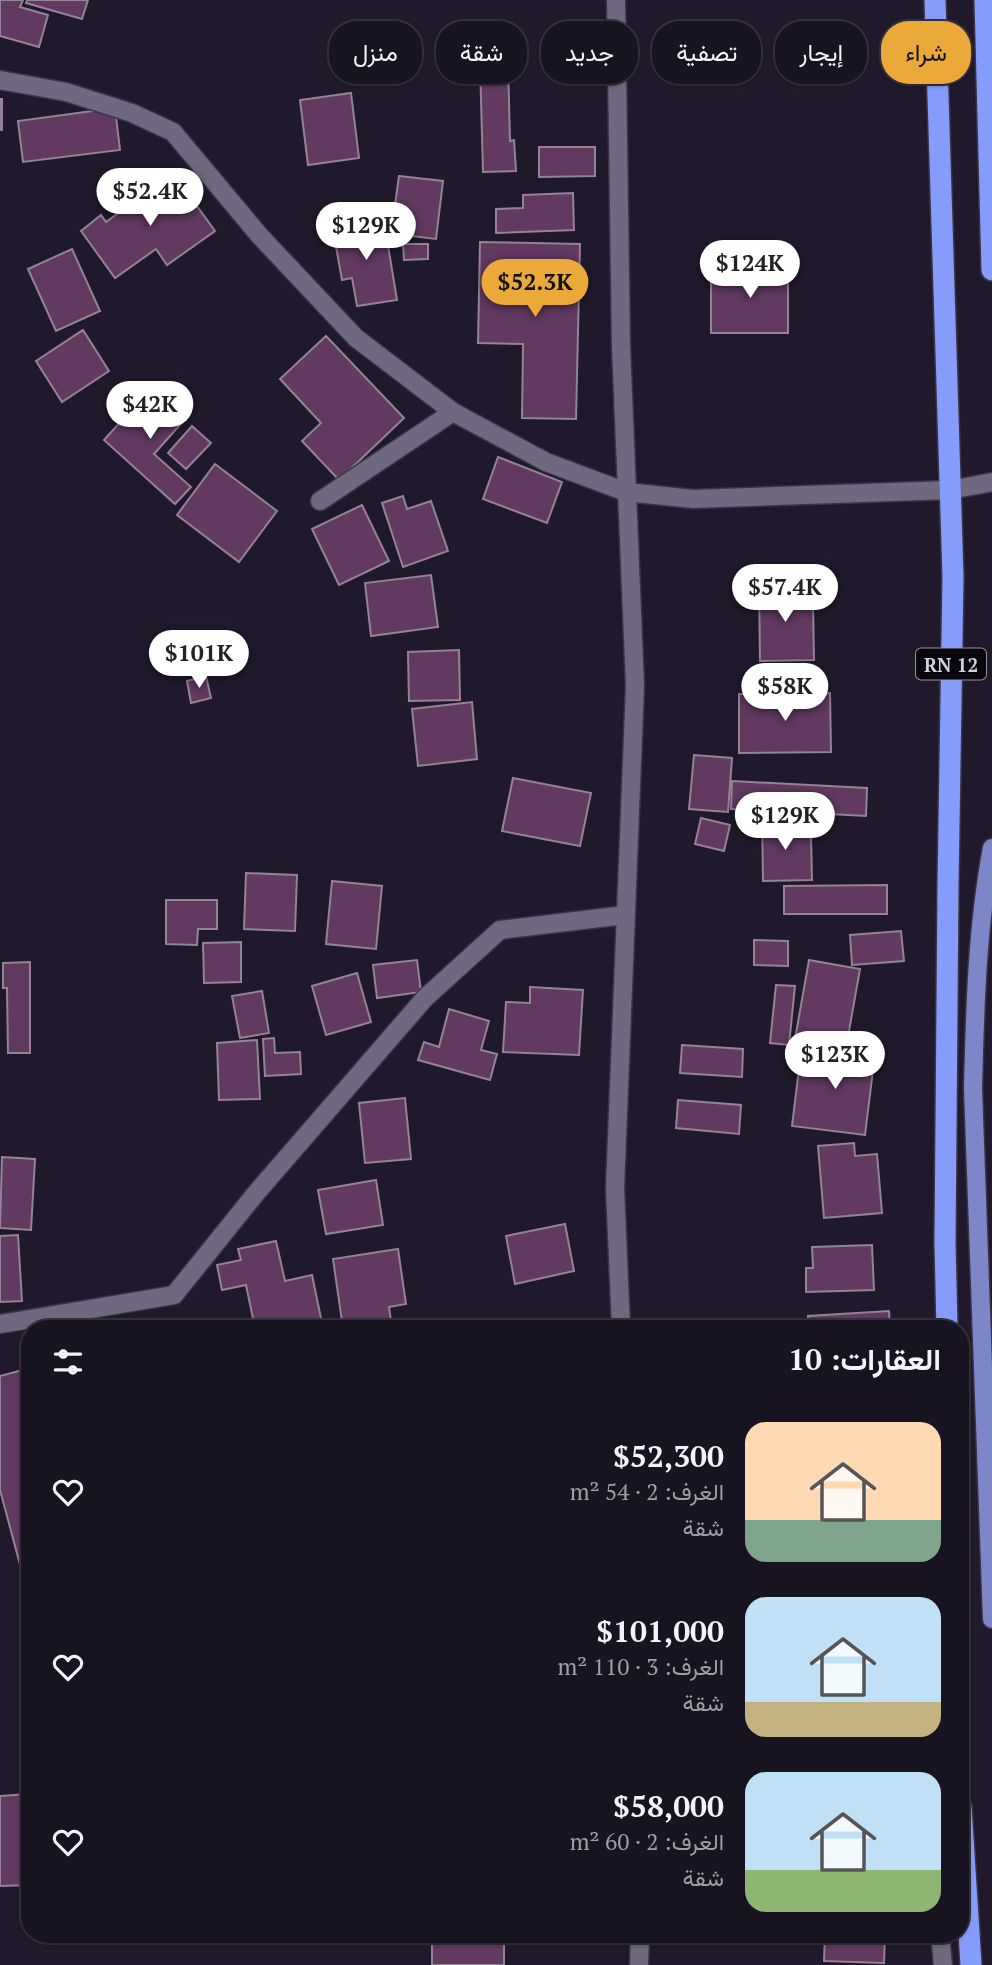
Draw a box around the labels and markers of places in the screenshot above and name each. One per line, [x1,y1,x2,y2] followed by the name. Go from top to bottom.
[93,168,207,228] pin: $52.4K
[317,202,415,262] pin: $129K
[701,240,799,300] pin: $124K
[478,260,592,319] pin: $52.3K
[109,382,191,441] pin: $42K
[728,564,842,624] pin: $57.4K
[150,630,248,690] pin: $101K
[744,664,826,723] pin: $58K
[736,792,834,852] pin: $129K
[786,1032,884,1091] pin: $123K

